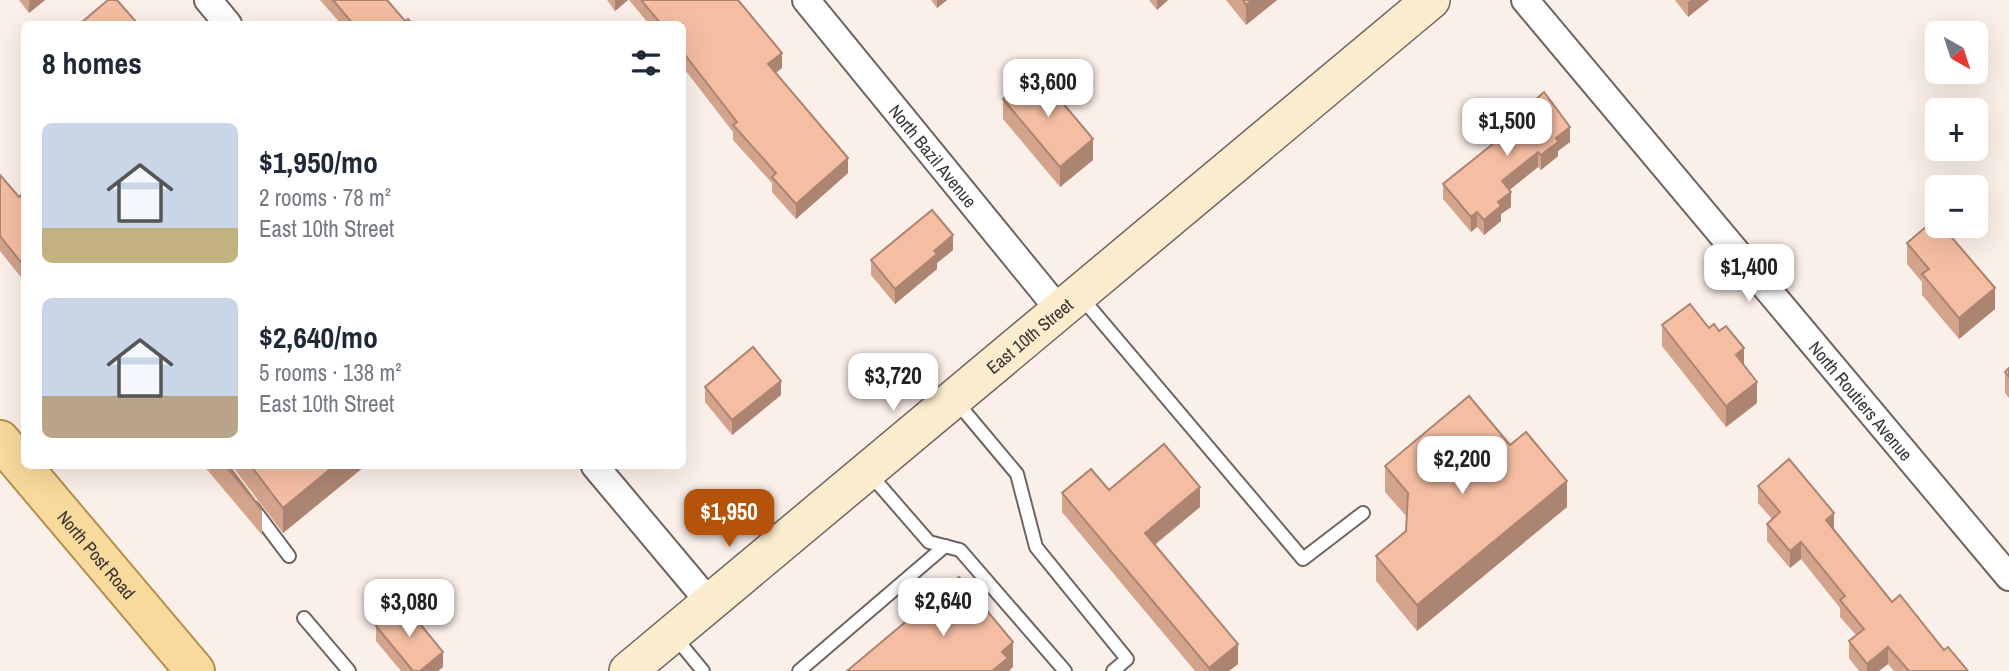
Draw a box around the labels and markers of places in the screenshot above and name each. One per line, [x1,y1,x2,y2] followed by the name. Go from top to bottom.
[991,60,1105,119] pin: $3,600
[1450,99,1564,158] pin: $1,500
[1692,244,1806,304] pin: $1,400
[836,354,950,413] pin: $3,720
[1405,436,1519,496] pin: $2,200
[672,490,786,549] pin: $1,950
[886,578,1000,638] pin: $2,640
[352,580,466,639] pin: $3,080

